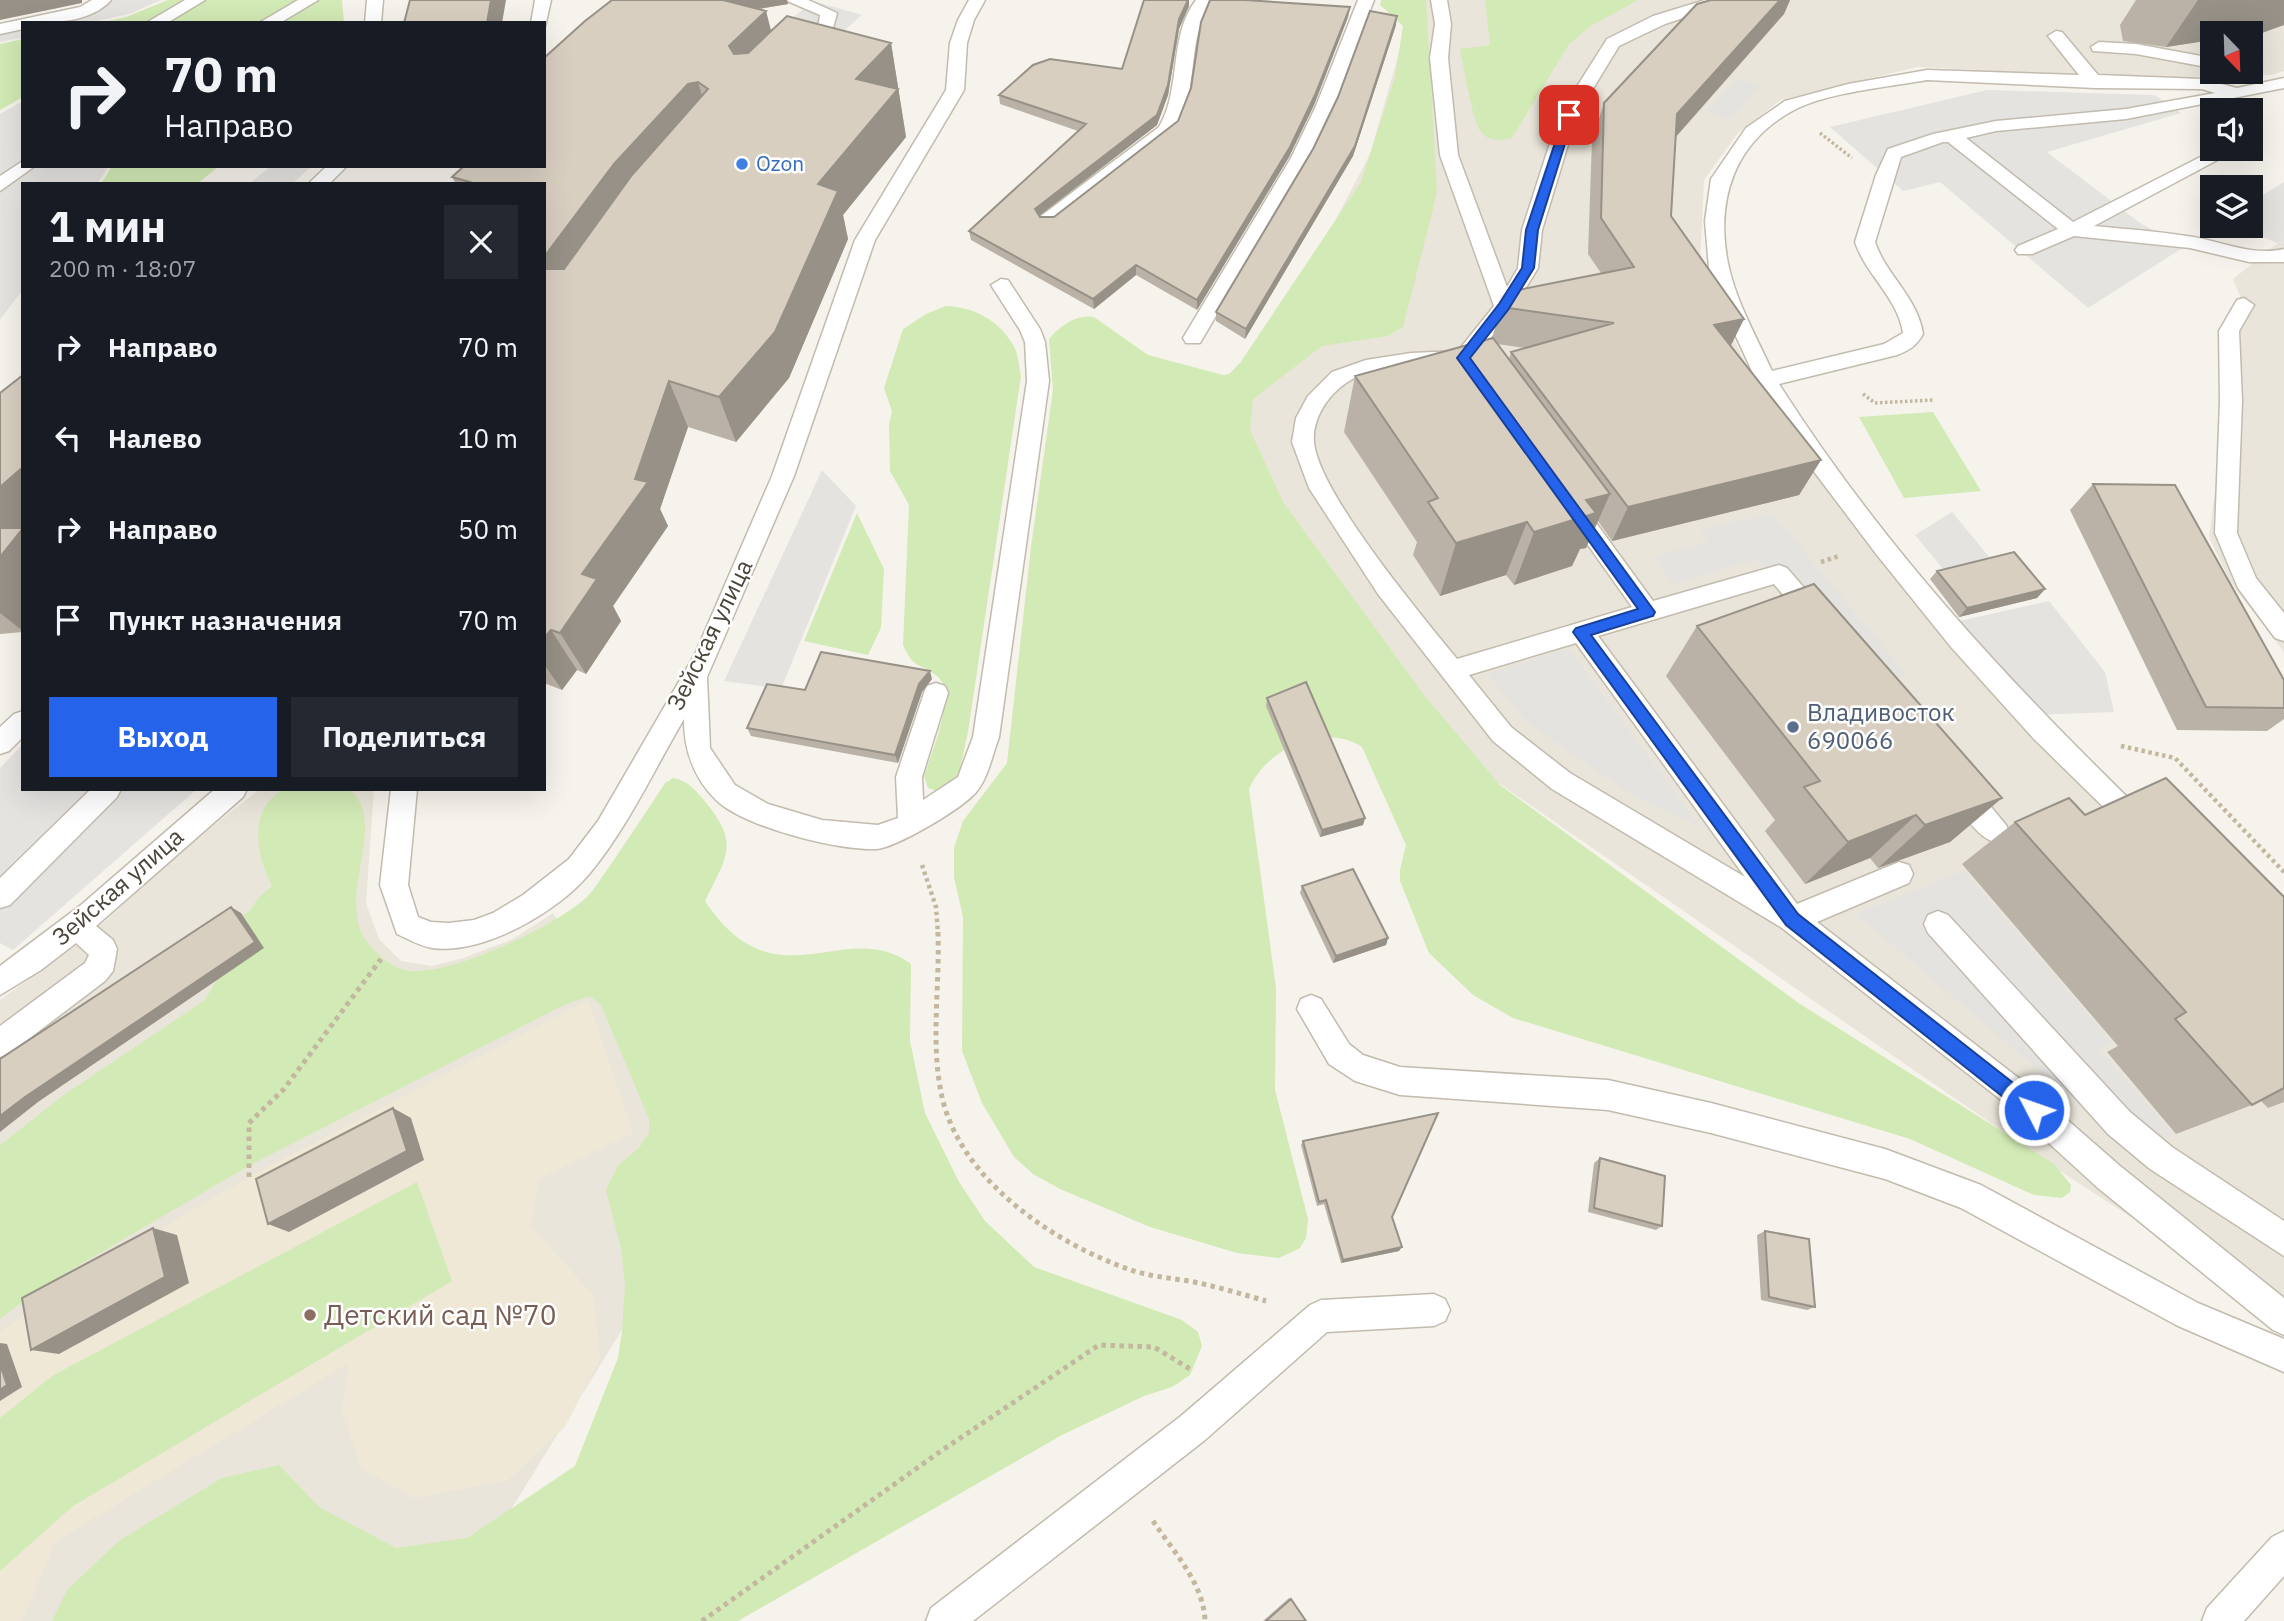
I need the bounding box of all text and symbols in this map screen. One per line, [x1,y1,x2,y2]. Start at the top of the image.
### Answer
north arrow [2200,21,2263,84]
map controls [2200,21,2263,238]
text: 70 m [164,42,278,105]
icon: right [49,49,140,140]
pin [1539,85,1599,145]
icon: arrive [1550,96,1588,134]
button: sound [2200,98,2263,161]
text: Направо [164,104,293,146]
place label: Ozon [756,149,804,177]
marker: Ozon [734,156,750,172]
button: layers [2200,175,2263,238]
text: 1 мин [49,199,166,254]
button: close [444,205,518,279]
text: 200 m · 18:07 [49,253,196,283]
icon: right [49,328,87,366]
text: Направо [108,330,217,364]
text: 70 m [458,330,518,364]
icon: left [49,419,87,457]
text: Налево [108,421,202,455]
text: 10 m [458,421,518,455]
icon: right [49,510,87,548]
text: Направо [108,512,217,546]
text: 50 m [458,512,518,546]
street label: Зейская улица [659,554,760,715]
icon: arrive [49,601,87,639]
text: Пункт назначения [108,603,342,637]
text: 70 m [458,603,518,637]
place label: Владивосток 690066 [1807,696,1955,756]
button: Выход [49,697,277,777]
button: Поделиться [291,697,518,777]
marker: Владивосток 690066 [1785,719,1801,735]
street label: Зейская улица [45,820,190,952]
position arrow [1997,1073,2071,1147]
place label: Детский сад №70 [324,1296,556,1333]
marker: Детский сад №70 [302,1307,318,1323]

